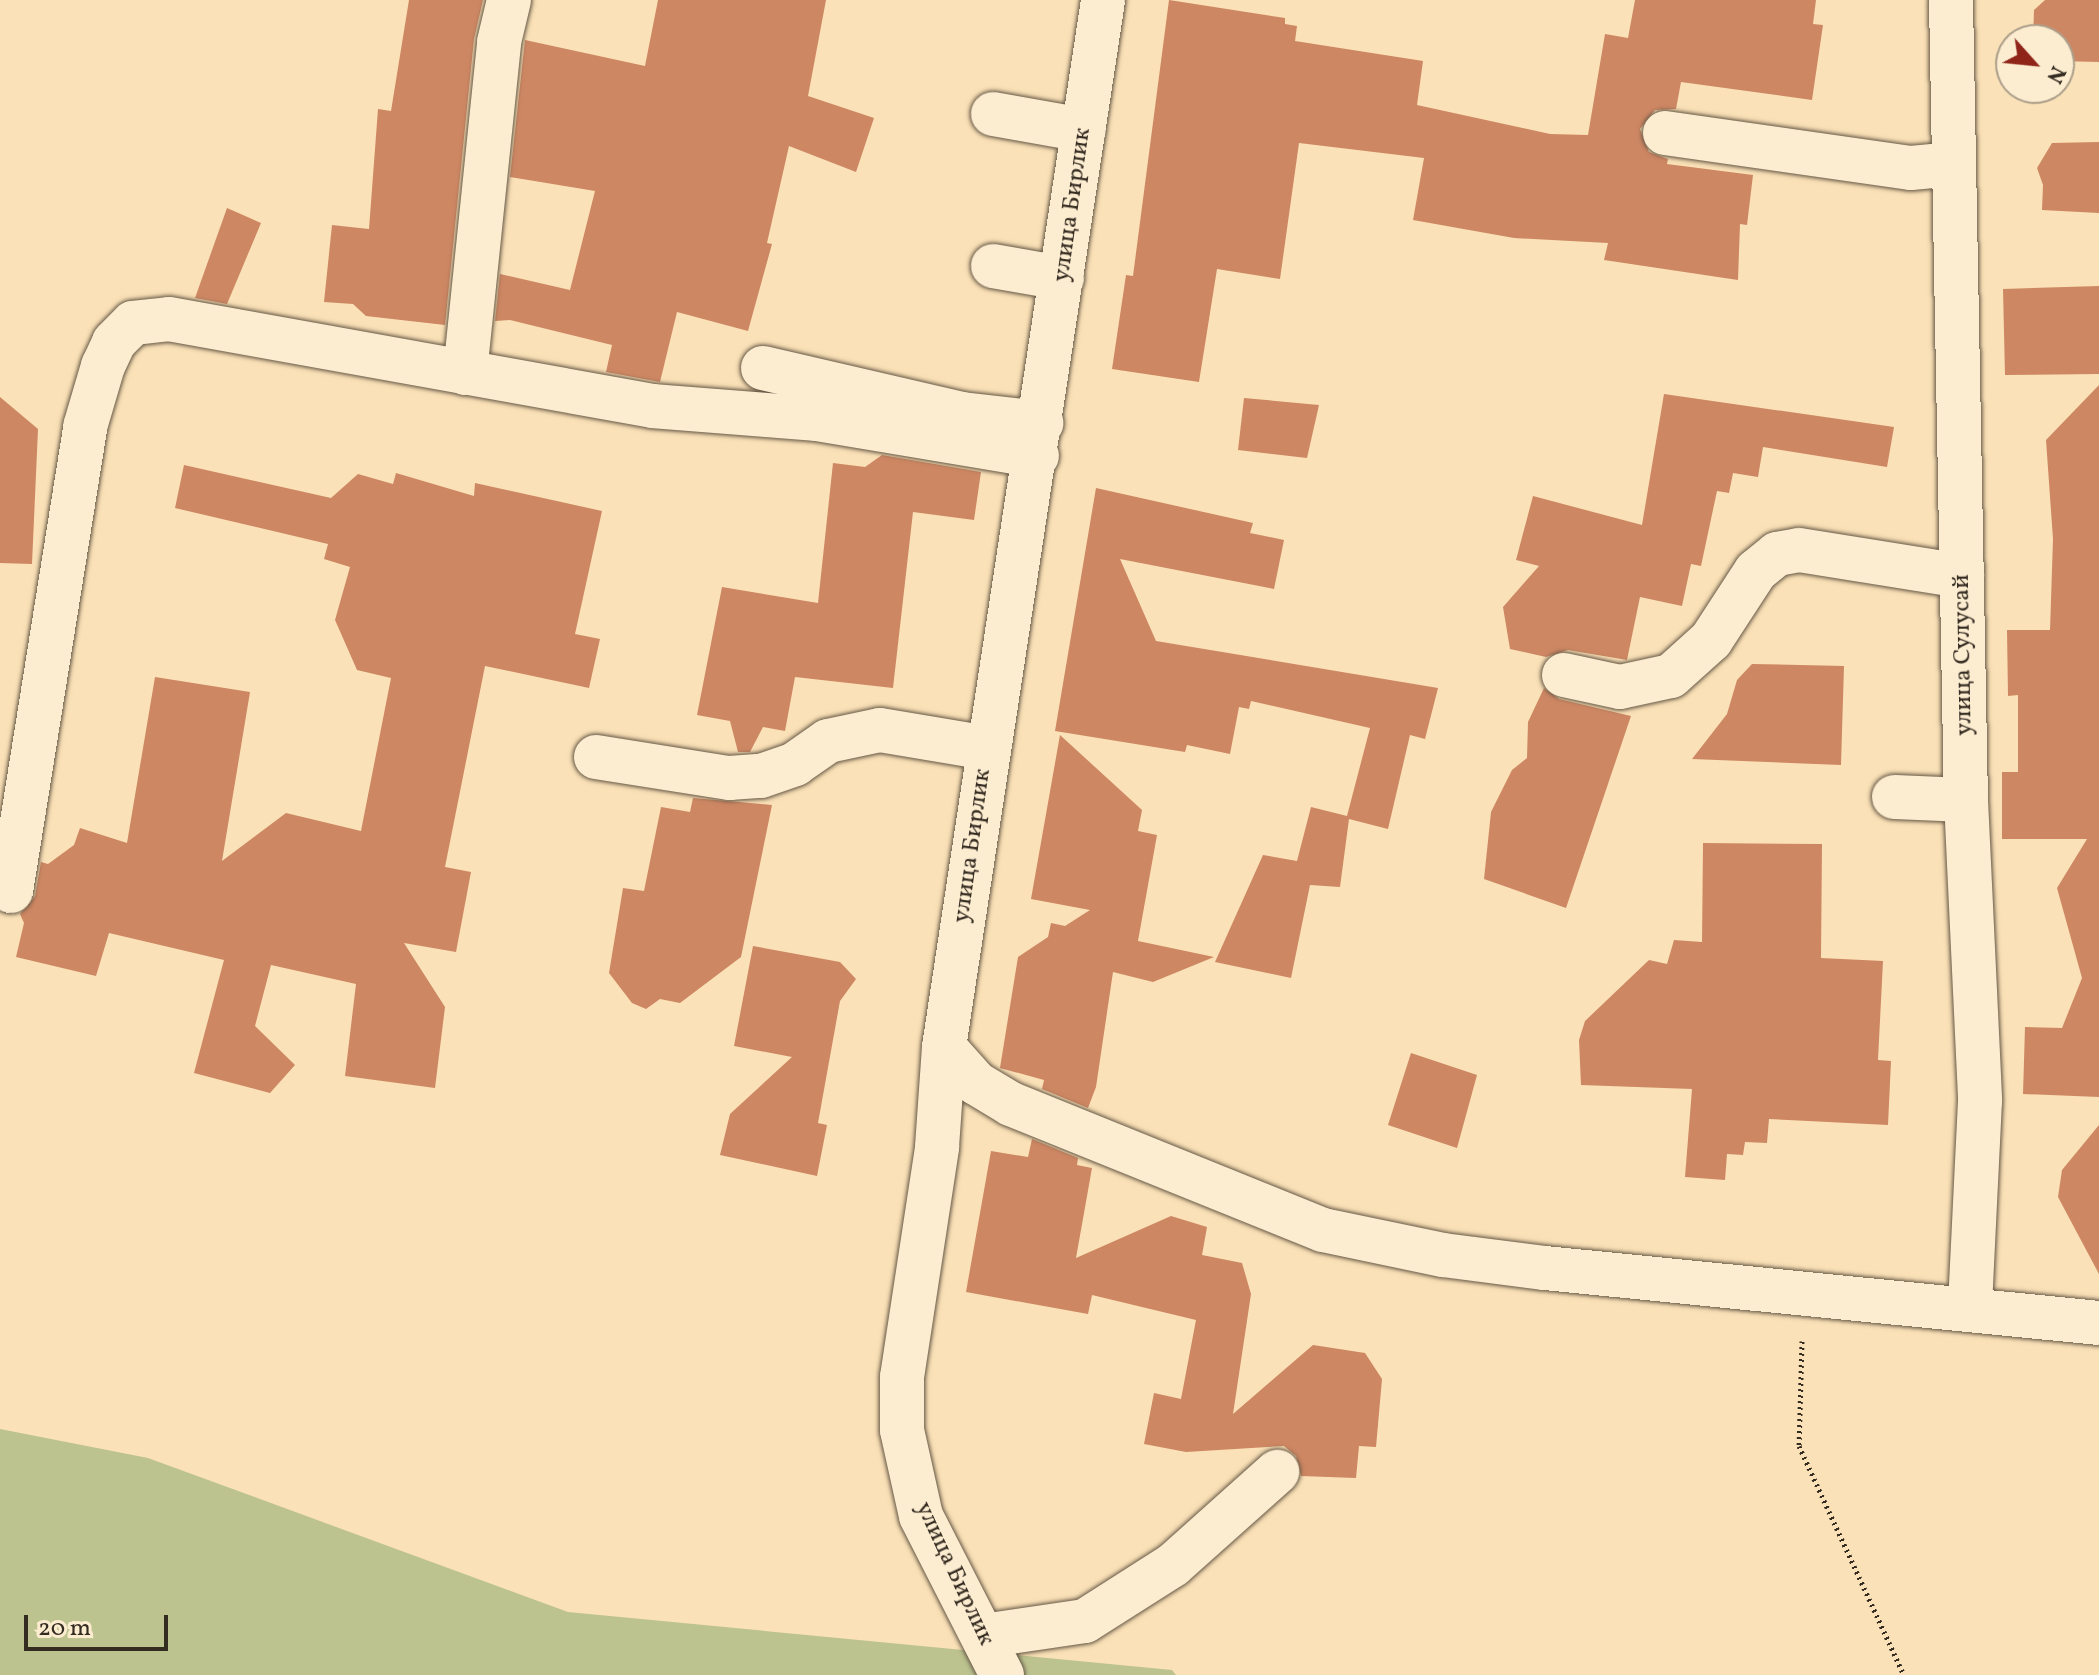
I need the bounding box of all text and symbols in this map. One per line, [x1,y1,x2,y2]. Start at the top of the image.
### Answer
north arrow [1995,24,2075,104]
text: N [2038,60,2072,88]
street label: улица Бирлик [1048,126,1098,284]
street label: улица Сулусай [1948,574,1980,736]
street label: улица Бирлик [948,767,998,925]
street label: улица Бирлик [908,1498,1000,1650]
scale bar [28,1599,172,1649]
text: 20 m [38,1612,91,1646]

